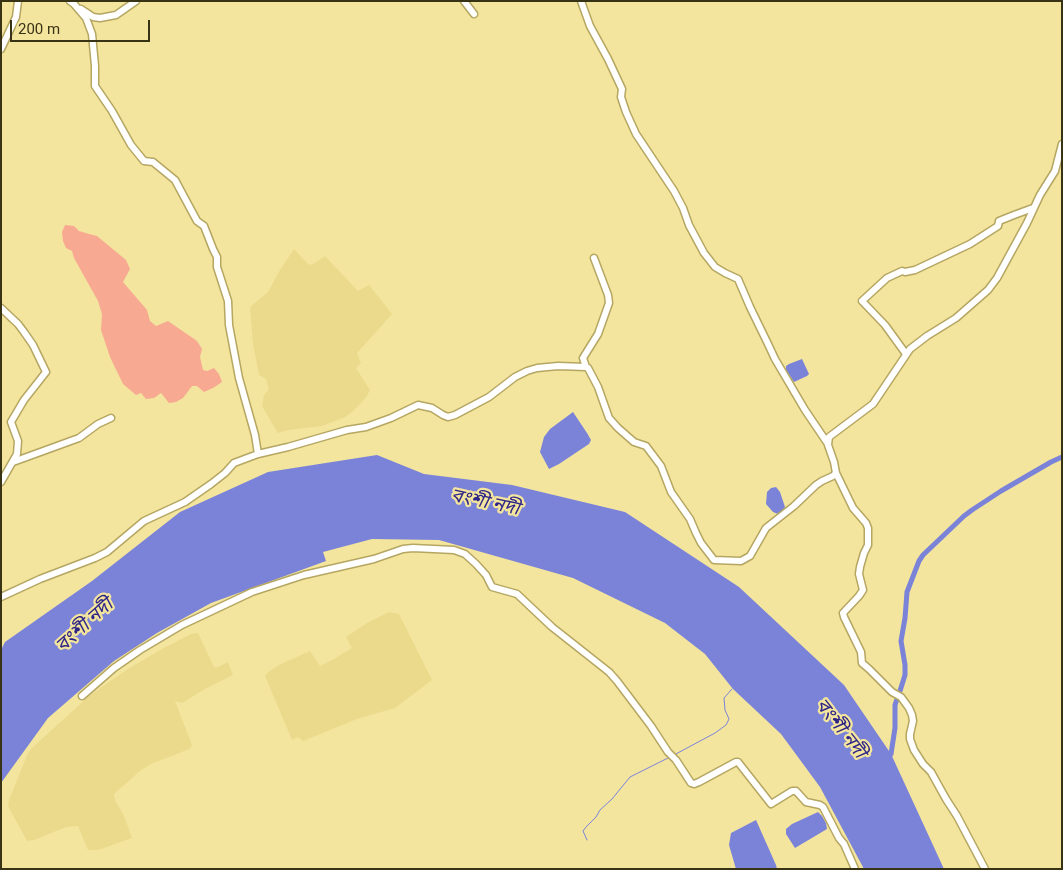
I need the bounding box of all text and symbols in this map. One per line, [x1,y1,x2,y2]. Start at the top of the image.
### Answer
scale bar [12,10,152,42]
text: 200 m [18,20,60,38]
water label: বংশী নদী [449,485,521,521]
water label: বংশী নদী [52,594,118,658]
water label: বংশী নদী [810,695,870,763]

